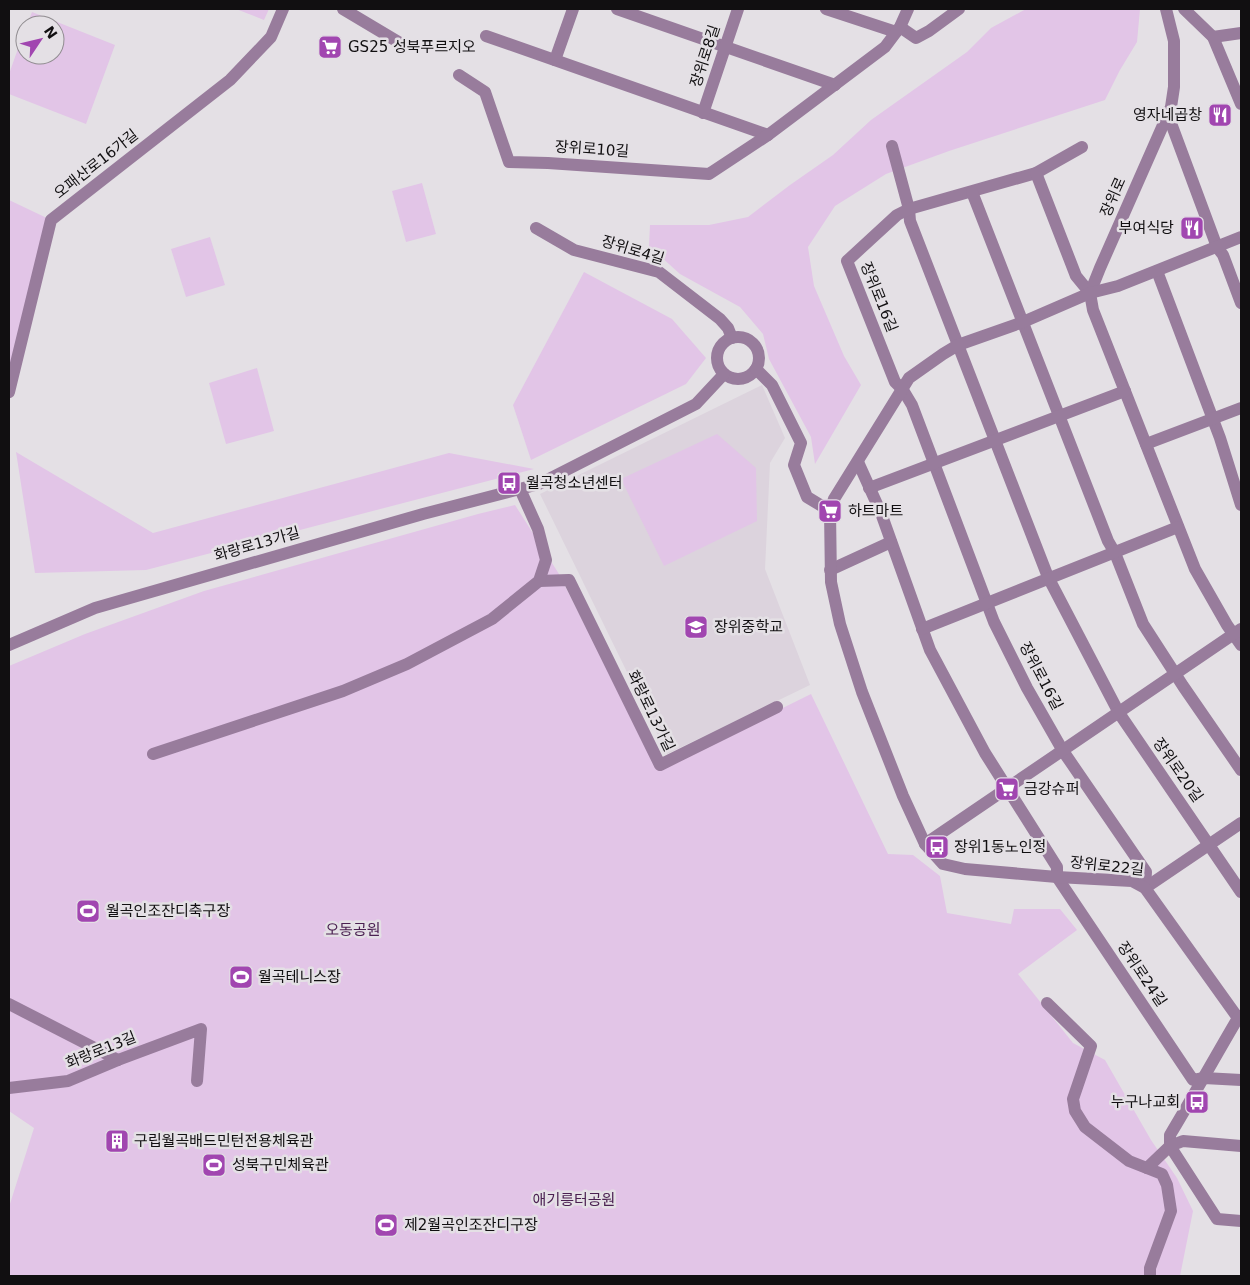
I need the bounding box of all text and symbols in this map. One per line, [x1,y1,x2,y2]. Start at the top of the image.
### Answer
north arrow [15,15,65,65]
street label: 장위로8길 [686,22,724,90]
text: N [41,23,61,42]
supermarket icon: GS25 성북푸르지오 [317,34,343,60]
place label: GS25 성북푸르지오 [348,38,476,56]
restaurant icon: 영자네곱창 [1207,102,1233,128]
place label: 영자네곱창 [1133,106,1202,124]
street label: 오패산로16가길 [50,126,142,202]
street label: 장위로10길 [554,137,630,161]
street label: 장위로 [1096,174,1130,220]
restaurant icon: 부여식당 [1179,215,1205,241]
place label: 부여식당 [1119,219,1174,237]
street label: 장위로4길 [599,232,667,268]
street label: 장위로16길 [857,259,901,335]
bus stop icon: 월곡청소년센터 [496,470,522,496]
place label: 월곡청소년센터 [526,474,623,492]
supermarket icon: 하트마트 [817,498,843,524]
place label: 하트마트 [848,502,903,520]
street label: 화랑로13가길 [212,523,302,565]
school or university icon: 장위중학교 [683,614,709,640]
place label: 장위중학교 [714,618,783,636]
street label: 장위로16길 [1016,639,1066,713]
street label: 화랑로13가길 [624,667,678,755]
street label: 장위로20길 [1149,734,1207,806]
supermarket icon: 금강슈퍼 [994,776,1020,802]
place label: 금강슈퍼 [1024,780,1079,798]
bus stop icon: 장위1동노인정 [924,834,950,860]
place label: 장위1동노인정 [954,838,1046,856]
street label: 장위로22길 [1069,853,1145,879]
sports icon: 월곡인조잔디축구장 [75,898,101,924]
place label: 월곡인조잔디축구장 [106,902,230,920]
park label: 오동공원 [325,921,381,939]
street label: 장위로24길 [1114,938,1170,1010]
sports icon: 월곡테니스장 [228,964,254,990]
place label: 월곡테니스장 [258,968,341,986]
street label: 화랑로13길 [63,1028,139,1072]
bus stop icon: 누구나교회 [1184,1089,1210,1115]
place label: 누구나교회 [1111,1093,1180,1111]
building icon: 구립월곡배드민턴전용체육관 [104,1128,130,1154]
place label: 구립월곡배드민턴전용체육관 [134,1132,314,1150]
sports icon: 성북구민체육관 [201,1152,227,1178]
place label: 성북구민체육관 [232,1156,329,1174]
park label: 애기릉터공원 [533,1191,615,1209]
sports icon: 제2월곡인조잔디구장 [373,1212,399,1238]
place label: 제2월곡인조잔디구장 [404,1216,538,1234]

